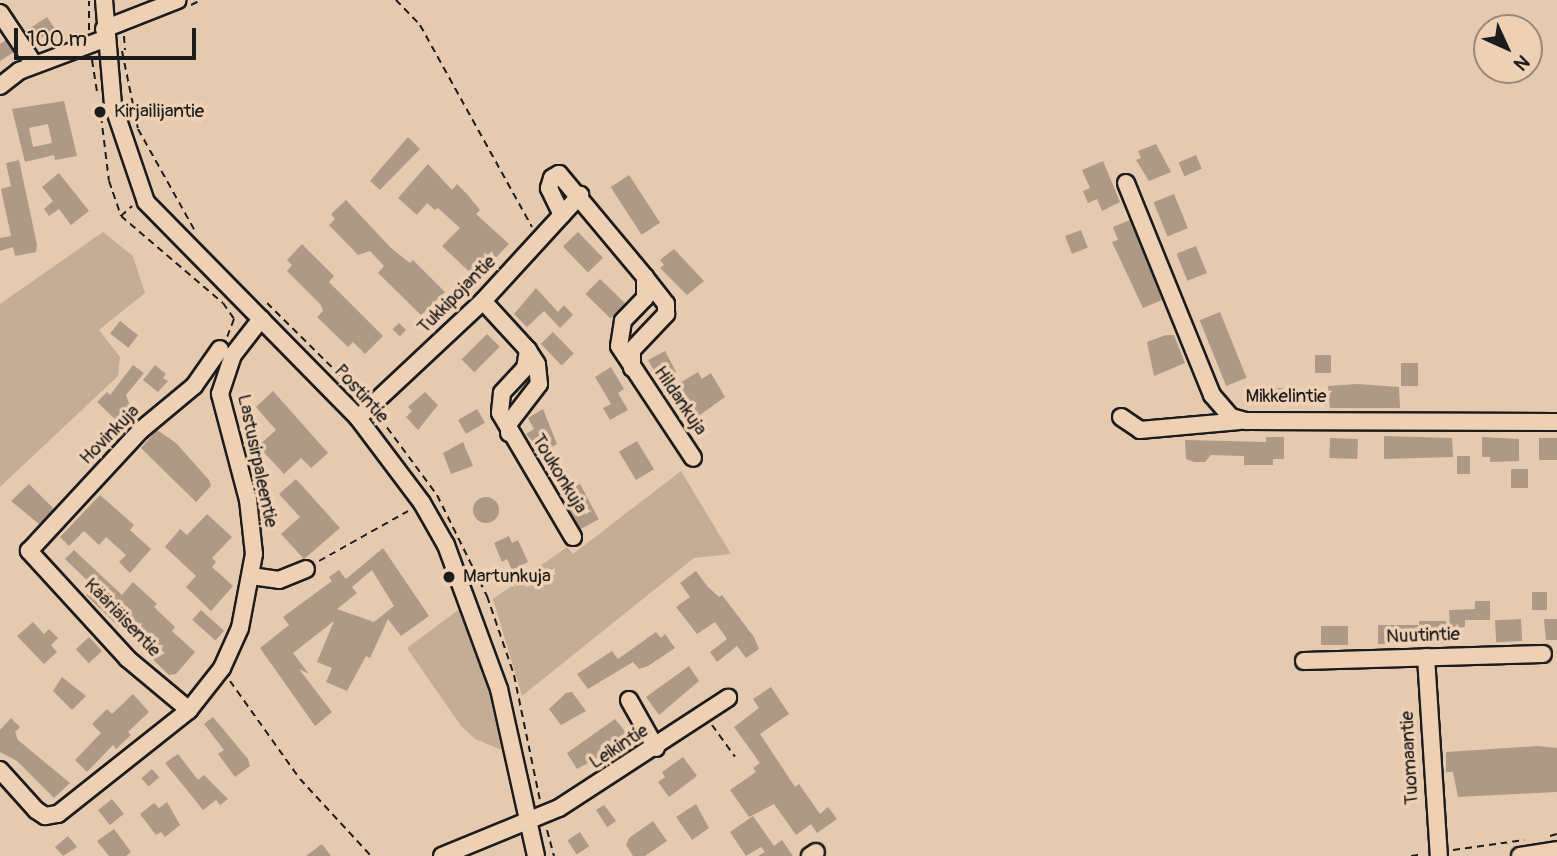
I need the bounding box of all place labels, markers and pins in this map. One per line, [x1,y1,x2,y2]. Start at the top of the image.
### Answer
place label: Kirjailijantie [114,101,204,123]
marker: Kirjailijantie [92,104,108,120]
place label: Martunkuja [463,566,551,588]
marker: Martunkuja [441,569,457,585]

